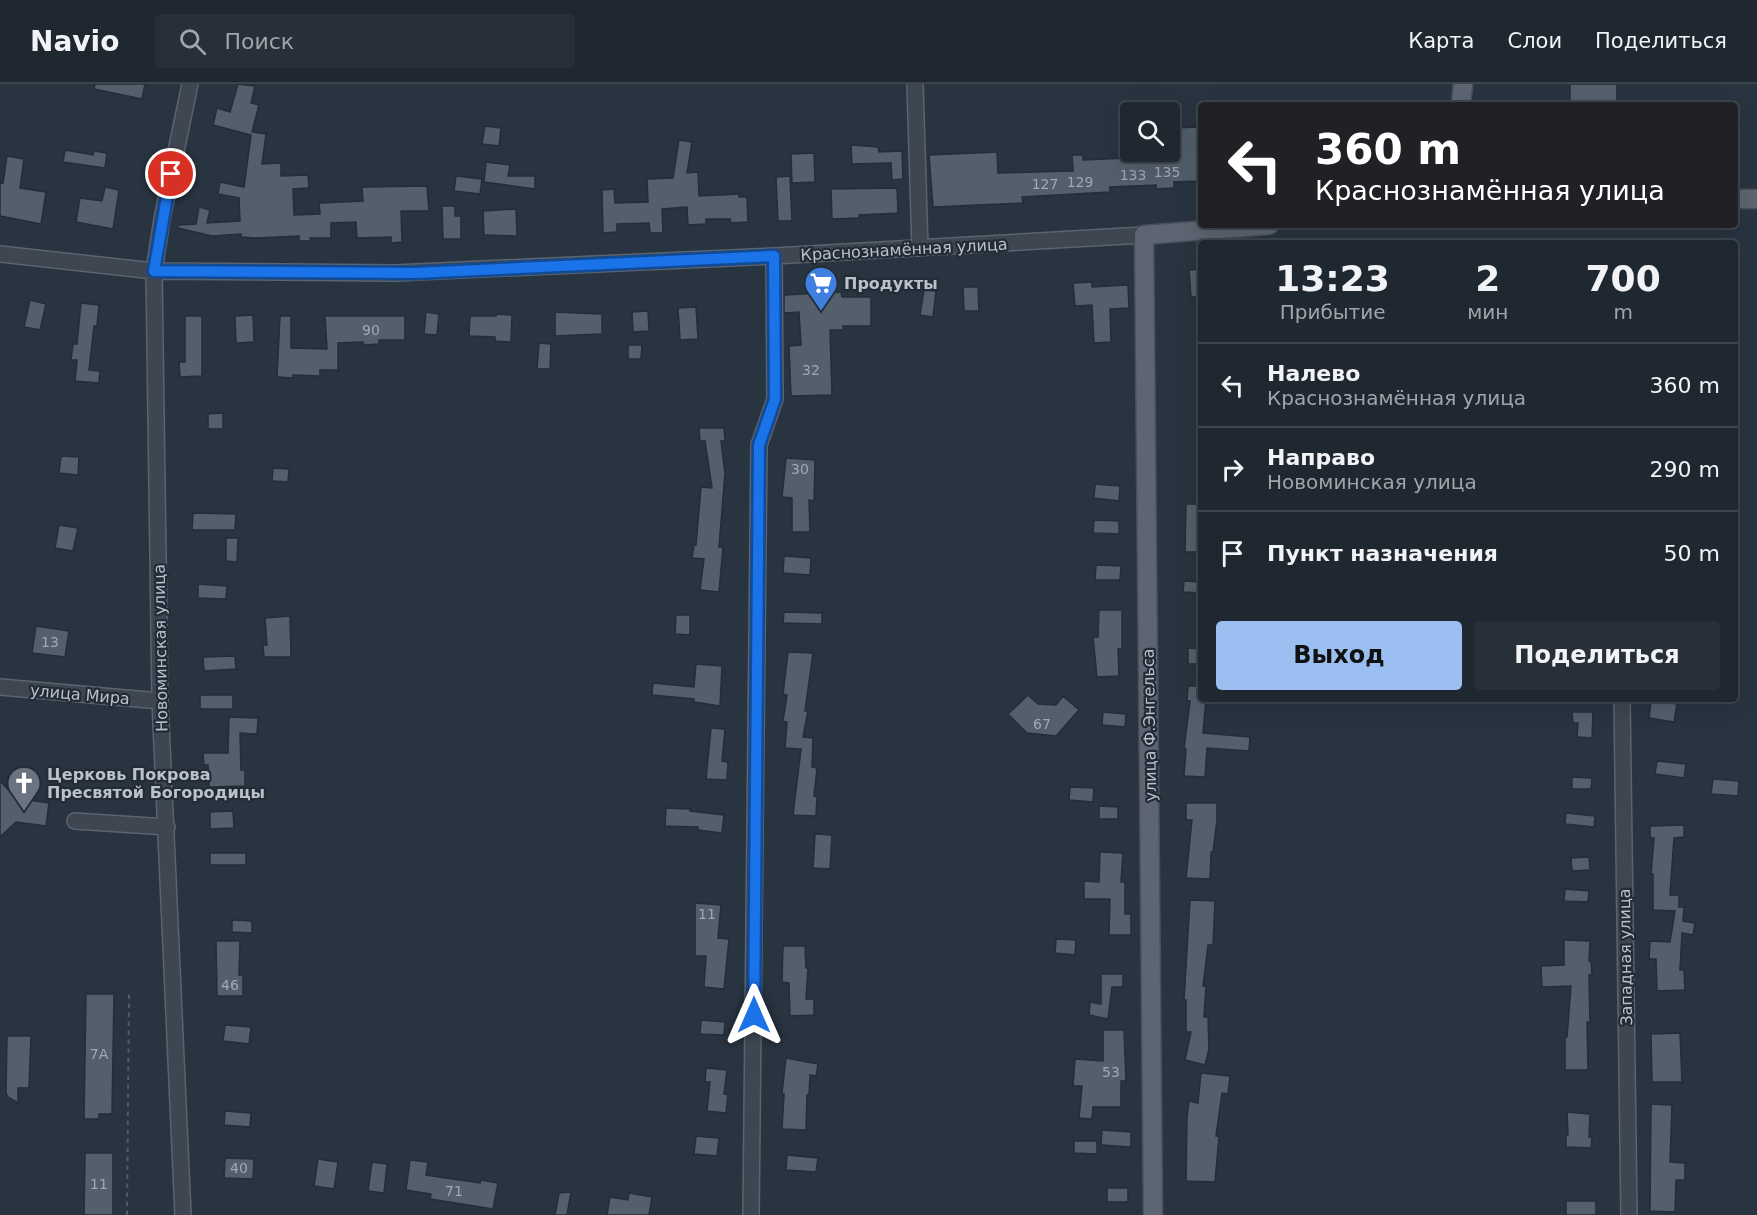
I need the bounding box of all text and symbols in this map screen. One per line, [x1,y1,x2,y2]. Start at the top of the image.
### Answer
search box [155,14,575,68]
text: Navio [30,25,119,58]
icon: search [176,25,209,58]
text: Поиск [224,29,294,54]
text: Карта [1408,29,1474,53]
text: Слои [1507,29,1562,53]
text: Поделиться [1595,29,1727,53]
map controls [1120,102,1180,162]
button: search [1120,102,1180,162]
text: 360 m [1315,125,1461,174]
icon: left [1216,126,1294,204]
pin [145,148,196,199]
icon: arrive [154,157,187,190]
house number: 135 [1154,164,1180,180]
house number: 133 [1120,167,1146,183]
house number: 129 [1067,174,1093,190]
text: Краснознамённая улица [1315,175,1665,206]
house number: 127 [1032,176,1058,192]
street label: Краснознамённая улица [800,235,1008,264]
text: 13:23 [1275,258,1390,299]
text: 2 [1475,258,1500,299]
text: 700 [1586,258,1661,299]
supermarket icon: Продукты [803,265,839,312]
place label: Продукты [844,274,938,293]
text: Прибытие [1280,300,1385,324]
text: мин [1467,300,1508,324]
text: m [1613,300,1633,324]
house number: 90 [362,322,380,338]
text: Налево [1267,361,1360,386]
house number: 32 [802,362,820,378]
icon: left [1216,369,1249,402]
text: 360 m [1650,373,1720,398]
text: Краснознамённая улица [1267,386,1526,410]
text: Направо [1267,445,1375,470]
icon: right [1216,453,1249,486]
text: 290 m [1650,457,1720,482]
house number: 30 [791,461,809,477]
text: Новоминская улица [1267,470,1477,494]
icon: arrive [1216,537,1249,570]
text: Пункт назначения [1267,541,1498,566]
text: 50 m [1664,541,1720,566]
street label: Новоминская улица [150,564,171,732]
button: Выход [1216,621,1462,690]
button: Поделиться [1474,621,1720,690]
house number: 13 [41,634,59,650]
street label: улица Ф.Энгельса [1139,648,1160,802]
street label: улица Мира [29,681,131,708]
house number: 67 [1033,716,1051,732]
church icon: Церковь Покрова Пресвятой Богородицы [6,765,42,812]
place label: Церковь Покрова Пресвятой Богородицы [47,765,265,802]
street label: Западная улица [1615,888,1636,1026]
house number: 11 [698,906,716,922]
house number: 46 [221,977,239,993]
position arrow [722,983,786,1047]
house number: 7А [90,1046,109,1062]
house number: 53 [1102,1064,1120,1080]
house number: 40 [230,1160,248,1176]
house number: 11 [90,1176,108,1192]
house number: 71 [445,1183,463,1199]

